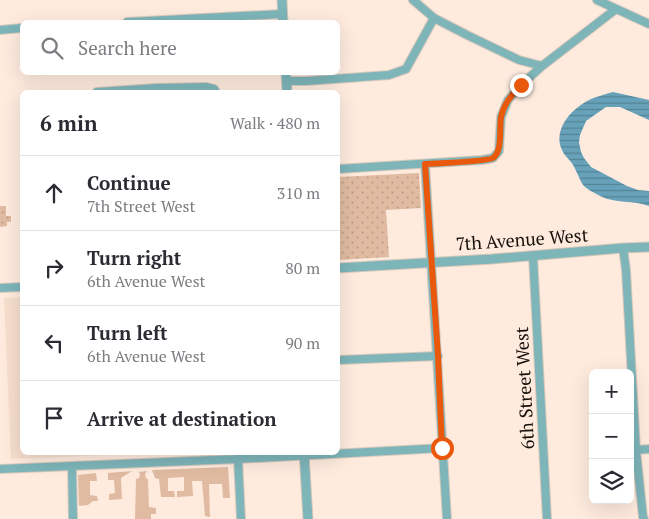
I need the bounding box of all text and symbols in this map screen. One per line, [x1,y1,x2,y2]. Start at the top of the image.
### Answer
search box [20,20,340,75]
icon: search [38,34,66,62]
text: Search here [78,35,177,60]
route end [510,74,533,97]
text: 6 min [40,109,97,137]
text: Walk · 480 m [230,112,320,134]
text: Continue [87,170,171,195]
icon: ahead [40,179,68,207]
text: 310 m [277,182,320,204]
text: 7th Street West [87,195,195,217]
street label: 7th Avenue West [455,222,589,256]
text: Turn right [87,245,181,270]
icon: right [40,254,68,282]
text: 80 m [285,257,320,279]
text: 6th Avenue West [87,270,206,292]
text: Turn left [87,320,168,345]
street label: 6th Street West [509,326,539,450]
icon: left [40,329,68,357]
text: 90 m [285,332,320,354]
text: 6th Avenue West [87,345,206,367]
map controls [589,369,634,504]
button: + [589,369,634,414]
icon: arrive [40,404,68,432]
text: Arrive at destination [87,406,276,431]
button: − [589,414,634,459]
route start [431,437,454,460]
button: layers [589,459,634,504]

